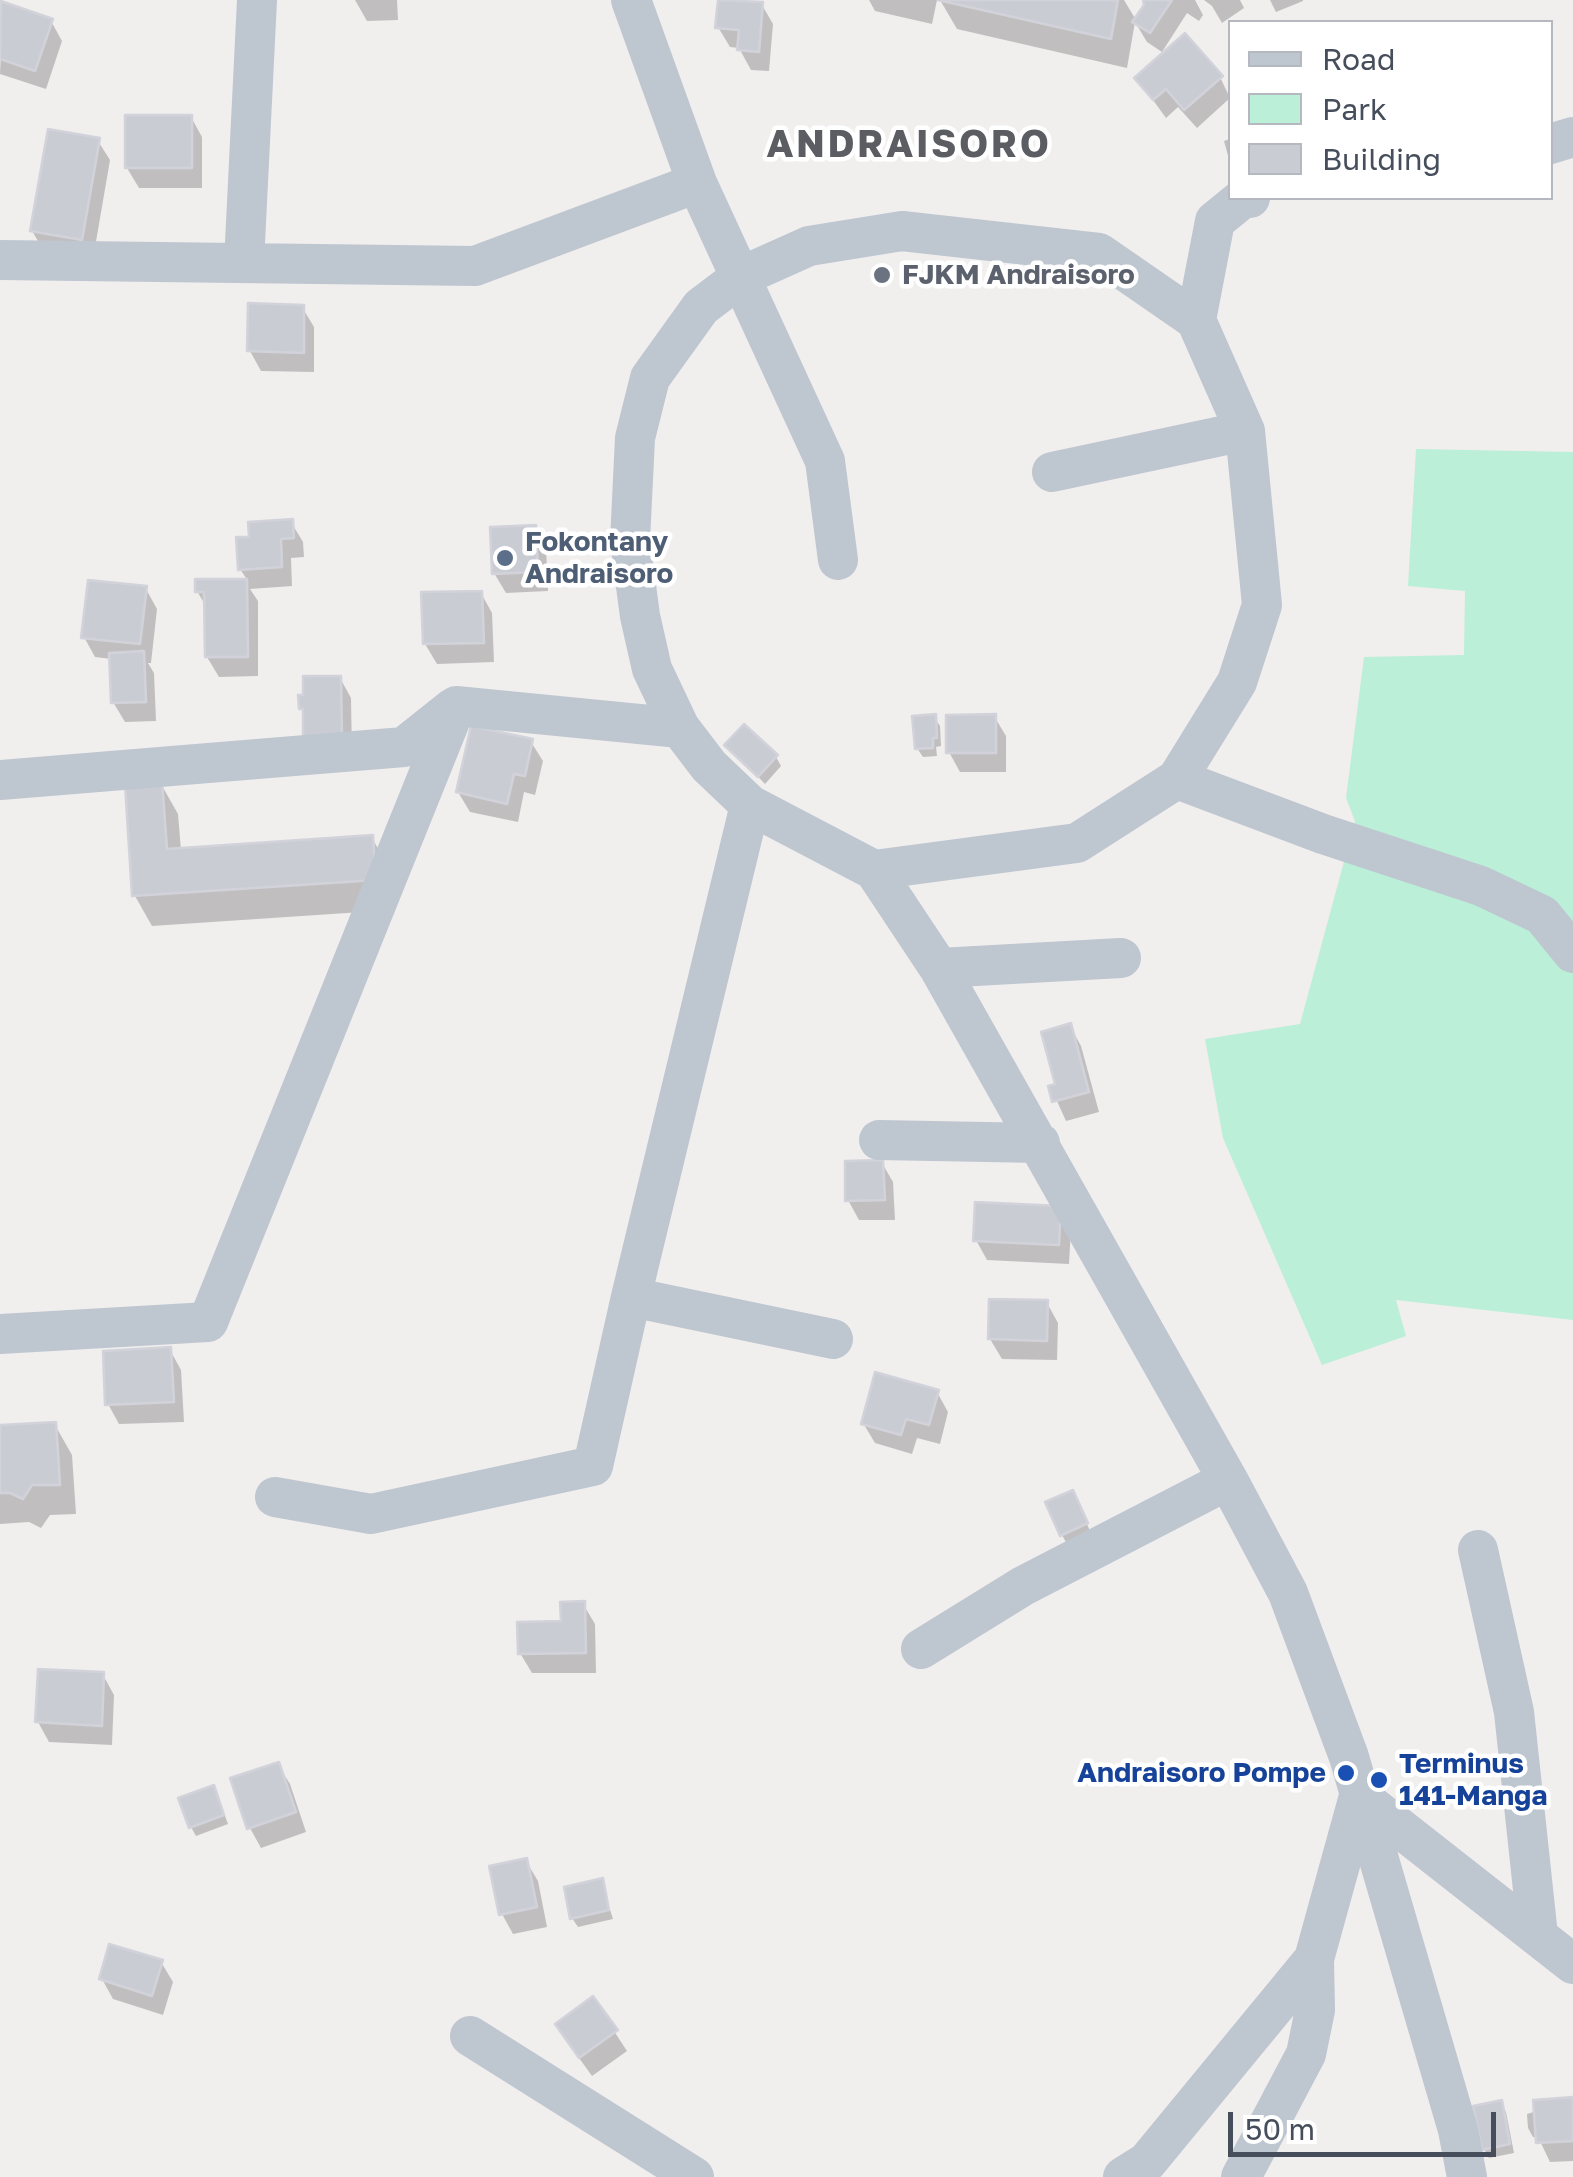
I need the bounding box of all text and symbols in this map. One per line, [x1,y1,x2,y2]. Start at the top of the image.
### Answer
legend [1228,20,1553,200]
text: Road [1322,41,1396,77]
text: Park [1322,91,1387,127]
district label: ANDRAISORO [767,122,1051,168]
text: Building [1322,141,1441,177]
place label: FJKM Andraisoro [902,258,1135,292]
marker: FJKM Andraisoro [871,264,893,286]
place label: Fokontany Andraisoro [525,525,673,591]
marker: Fokontany Andraisoro [494,547,516,569]
place label: Terminus 141-Manga [1399,1747,1548,1813]
place label: Andraisoro Pompe [1077,1756,1326,1790]
marker: Andraisoro Pompe [1335,1762,1357,1784]
marker: Terminus 141-Manga [1368,1769,1390,1791]
scale bar [1233,2092,1500,2154]
text: 50 m [1245,2111,1315,2147]

